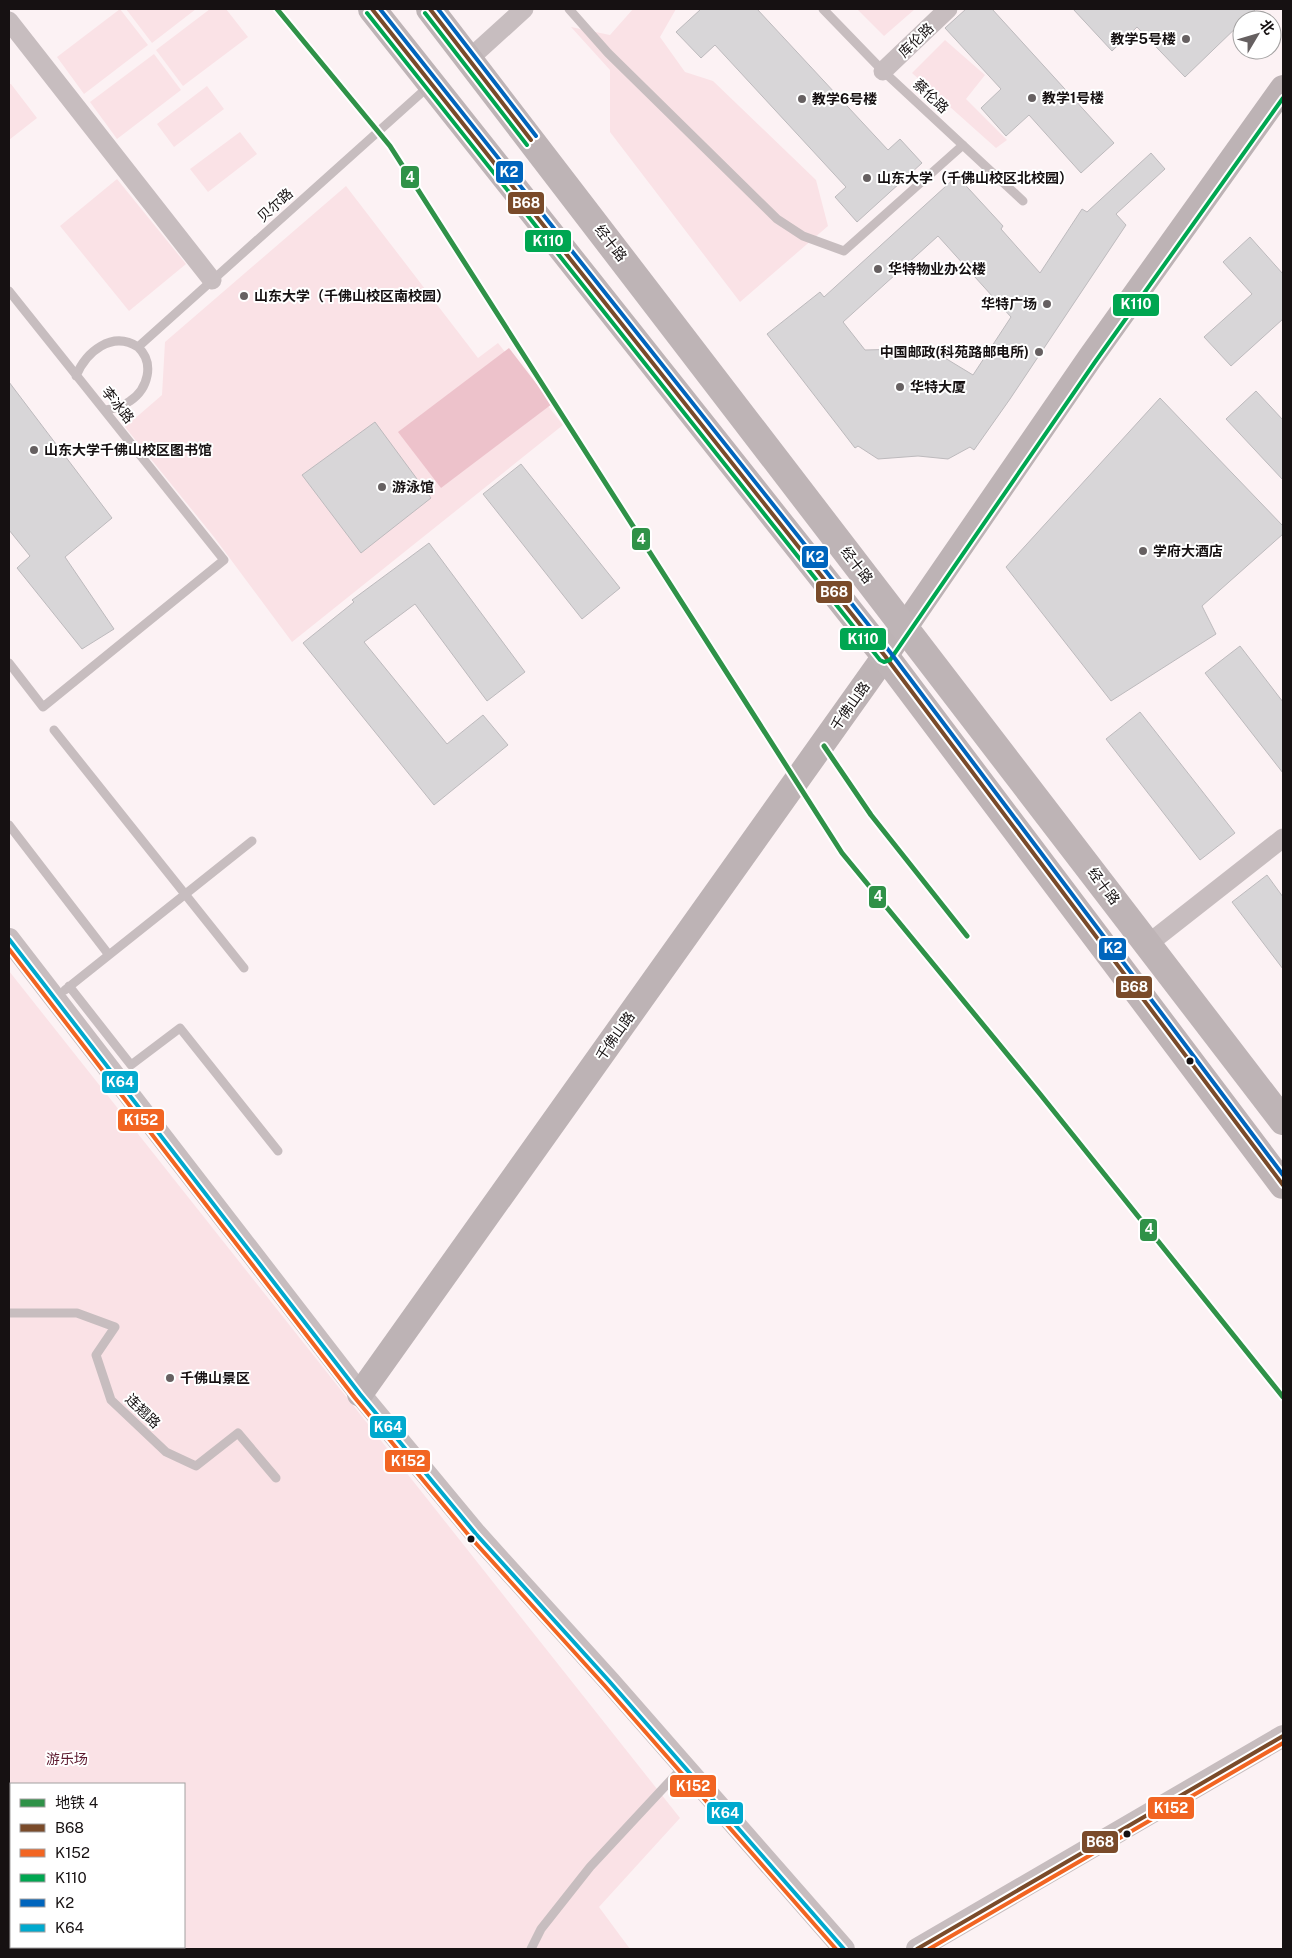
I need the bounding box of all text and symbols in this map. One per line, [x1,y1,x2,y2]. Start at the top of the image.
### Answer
north arrow [1232,10,1282,60]
text: 北 [1257,17,1278,37]
street label: 库伦路 [895,20,937,60]
place label: 教学5号楼 [1111,31,1176,47]
marker: 教学5号楼 [1180,33,1192,45]
street label: 蔡伦路 [910,76,952,116]
place label: 教学1号楼 [1042,90,1104,106]
place label: 教学6号楼 [812,91,877,107]
marker: 教学1号楼 [1026,92,1038,104]
marker: 教学6号楼 [796,93,808,105]
line badge: K2 [495,160,524,184]
text: K2 [500,164,519,180]
line badge: 4 [400,165,420,189]
text: 4 [405,169,415,185]
place label: 山东大学（千佛山校区北校园） [877,170,1073,186]
marker: 山东大学（千佛山校区北校园） [861,172,873,184]
street label: 贝尔路 [254,185,296,225]
line badge: B68 [507,191,545,215]
text: B68 [512,195,540,211]
street label: 经十路 [592,222,630,264]
line badge: K110 [524,229,572,253]
text: K110 [532,233,564,249]
place label: 华特物业办公楼 [888,261,986,277]
marker: 华特物业办公楼 [872,263,884,275]
place label: 山东大学（千佛山校区南校园） [254,288,450,304]
marker: 山东大学（千佛山校区南校园） [238,290,250,302]
line badge: K110 [1112,293,1160,317]
place label: 华特广场 [981,296,1037,312]
text: K110 [1120,296,1152,312]
marker: 华特广场 [1041,298,1053,310]
place label: 中国邮政(科苑路邮电所) [880,344,1029,360]
marker: 中国邮政(科苑路邮电所) [1033,346,1045,358]
place label: 华特大厦 [910,379,966,395]
marker: 华特大厦 [894,381,906,393]
street label: 李冰路 [99,384,137,426]
place label: 山东大学千佛山校区图书馆 [44,442,212,458]
marker: 山东大学千佛山校区图书馆 [28,444,40,456]
place label: 游泳馆 [392,479,434,495]
marker: 游泳馆 [376,481,388,493]
line badge: 4 [631,527,651,551]
text: 4 [636,531,646,547]
place label: 学府大酒店 [1153,543,1223,559]
street label: 经十路 [838,544,876,586]
line badge: K2 [801,545,829,569]
marker: 学府大酒店 [1137,545,1149,557]
text: K2 [806,549,825,565]
line badge: B68 [815,580,853,604]
text: B68 [820,584,848,600]
line badge: K110 [839,627,887,651]
text: K110 [847,631,879,647]
street label: 千佛山路 [827,678,873,734]
street label: 经十路 [1085,864,1123,908]
line badge: 4 [868,885,887,909]
text: 4 [873,888,883,904]
line badge: K2 [1098,937,1127,961]
text: K2 [1104,940,1123,956]
line badge: B68 [1115,975,1153,999]
text: B68 [1120,979,1148,995]
street label: 千佛山路 [592,1008,638,1064]
unlabelled marker [1185,1056,1195,1066]
line badge: K64 [101,1070,139,1094]
text: K64 [106,1074,134,1090]
line badge: K152 [117,1108,165,1132]
text: K152 [124,1112,158,1128]
line badge: 4 [1139,1218,1158,1242]
text: 4 [1144,1221,1154,1237]
place label: 千佛山景区 [180,1370,250,1386]
marker: 千佛山景区 [164,1372,176,1384]
street label: 连翘路 [122,1391,164,1431]
line badge: K64 [369,1415,407,1439]
text: K64 [374,1419,402,1435]
line badge: K152 [384,1449,431,1473]
text: K152 [391,1453,425,1469]
unlabelled marker [466,1534,476,1544]
park label: 游乐场 [46,1751,88,1767]
line badge: K152 [669,1774,717,1798]
text: K152 [676,1778,710,1794]
legend [10,1783,185,1948]
text: 地铁 4 [55,1794,98,1811]
line badge: K152 [1147,1796,1195,1820]
text: K152 [1154,1800,1188,1816]
line badge: K64 [706,1801,744,1825]
text: K64 [711,1805,739,1821]
text: B68 [55,1819,84,1836]
unlabelled marker [1122,1829,1132,1839]
line badge: B68 [1081,1830,1119,1854]
text: B68 [1086,1834,1114,1850]
text: K152 [55,1844,90,1861]
text: K110 [55,1869,87,1886]
text: K2 [55,1894,74,1911]
text: K64 [55,1919,84,1936]

